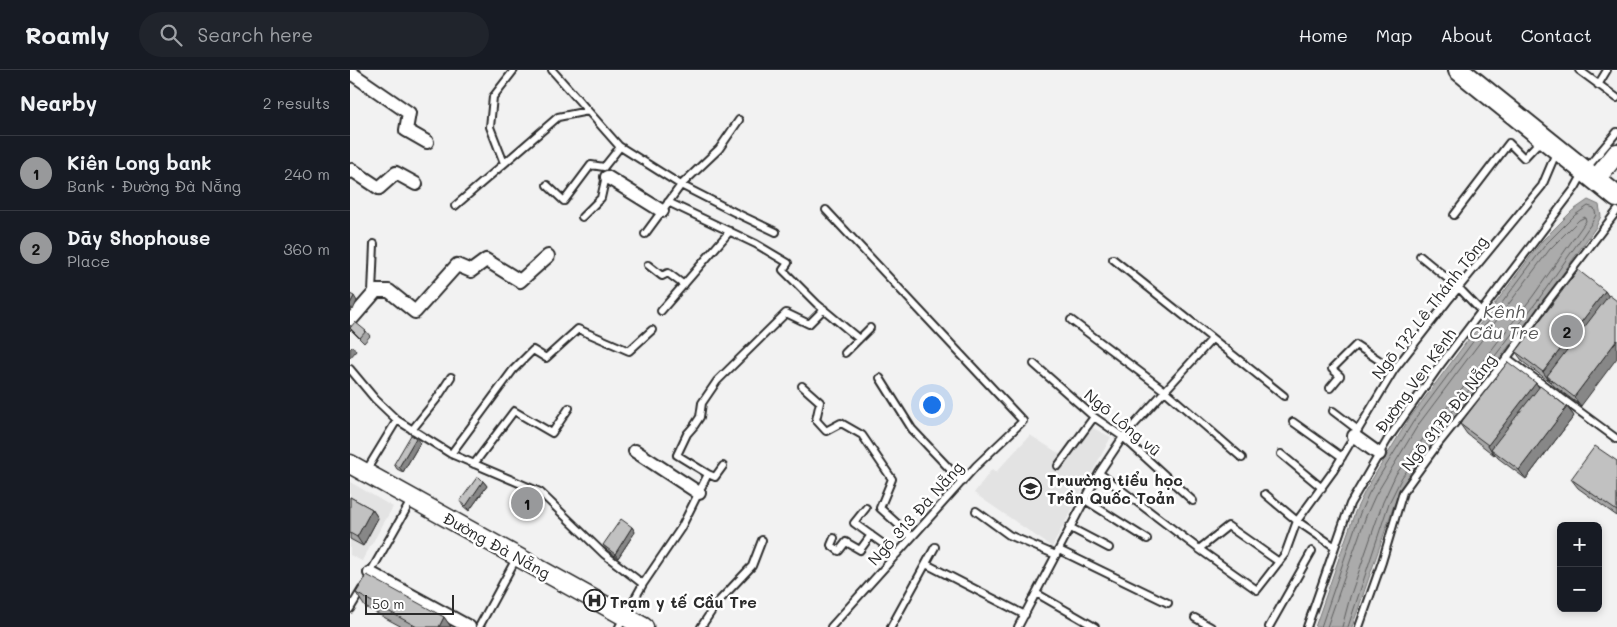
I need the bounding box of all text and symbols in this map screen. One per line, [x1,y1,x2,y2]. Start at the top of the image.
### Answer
search box [139,12,489,57]
text: Roamly [25,19,109,50]
icon: search [157,21,185,49]
text: Search here [197,22,313,47]
text: Home [1299,23,1348,47]
text: Map [1376,23,1412,47]
text: About [1440,23,1493,47]
text: Contact [1521,23,1592,47]
text: Nearby [20,89,97,116]
text: 2 results [263,92,330,113]
text: Kiên Long bank [67,150,212,175]
text: 1 [32,163,40,184]
text: 240 m [284,163,330,184]
text: Bank · Đường Đà Nẵng [67,175,241,196]
text: Dãy Shophouse [67,225,210,250]
street label: Ngõ 172 Lê Thánh Tông [1366,231,1492,383]
text: 2 [32,238,40,259]
text: 360 m [283,238,330,259]
text: Place [67,250,110,271]
water label: Kênh Cầu Tre [1469,299,1539,344]
pin: 2 [1551,312,1583,350]
street label: Đường Ven Kênh [1370,323,1460,437]
street label: Ngõ 317B Đà Nẵng [1396,349,1500,475]
street label: Ngõ Lông vũ [1080,384,1166,460]
your location [919,392,945,418]
street label: Ngõ 313 Đà Nẵng [863,456,967,570]
place label: Truường tiểu học Trần Quốc Toản [1047,469,1183,508]
school or university icon: Truường tiểu học Trần Quốc Toản [1019,476,1043,500]
pin: 1 [511,484,543,522]
street label: Đường Đà Nẵng [440,507,554,583]
map controls [1557,522,1602,612]
button: + [1557,522,1602,567]
button: − [1557,567,1602,612]
hospital icon: Trạm y tế Cầu Tre [582,589,606,613]
place label: Trạm y tế Cầu Tre [610,591,757,612]
scale bar [365,592,454,615]
text: 50 m [372,594,404,613]

